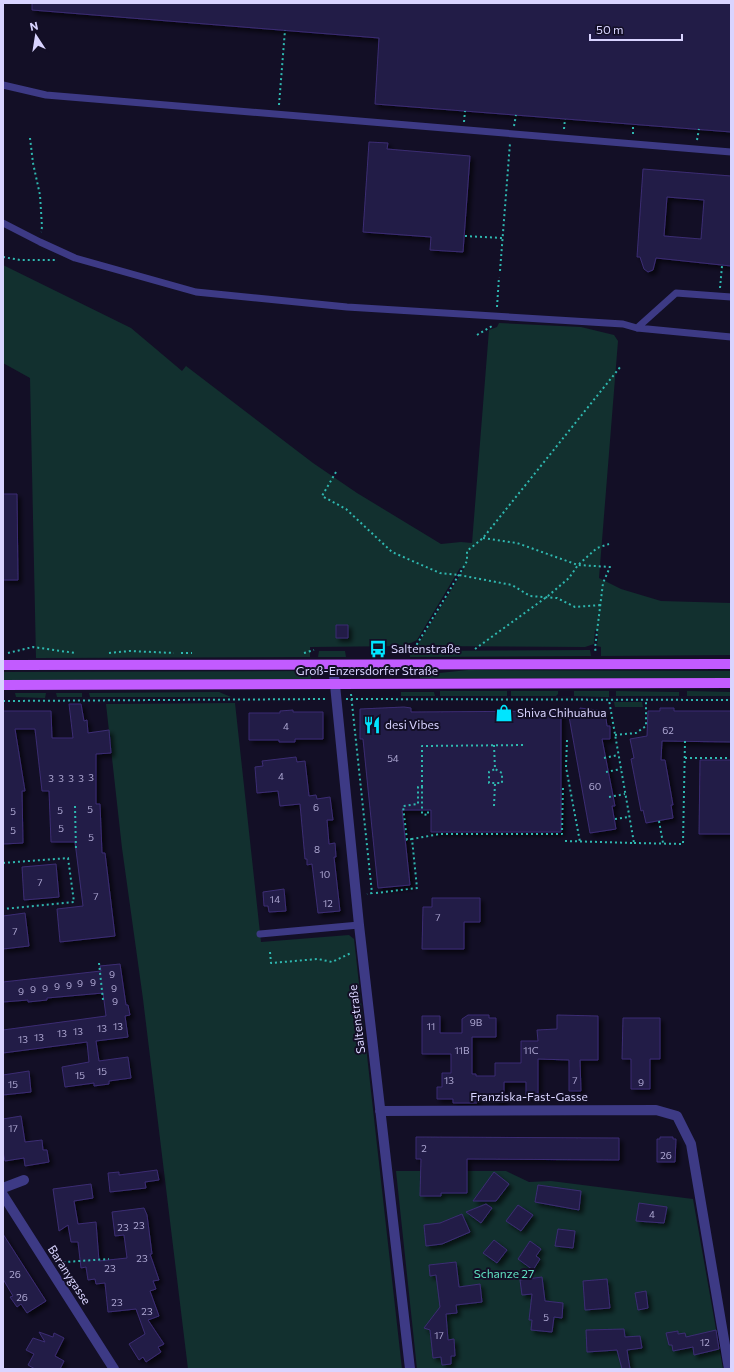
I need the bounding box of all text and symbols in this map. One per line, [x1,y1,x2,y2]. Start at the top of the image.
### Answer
north arrow [16,16,56,56]
scale bar [590,16,682,42]
text: N [28,19,39,33]
text: 50 m [596,22,624,36]
bus stop icon: Saltenstraße [368,639,388,659]
place label: Saltenstraße [391,641,460,655]
street label: Groß-Enzersdorfer Straße [296,663,438,677]
shop icon: Shiva Chihuahua [494,703,514,723]
place label: Shiva Chihuahua [517,705,607,719]
restaurant icon: desi Vibes [362,715,382,735]
place label: desi Vibes [385,717,439,731]
house number: 4 [283,720,289,732]
house number: 62 [662,724,674,736]
house number: 54 [387,752,399,764]
house number: 4 [278,770,284,782]
house number: 3 [88,771,94,783]
house number: 3 [48,772,54,784]
house number: 3 [58,772,64,784]
house number: 3 [68,772,74,784]
house number: 3 [78,772,84,784]
house number: 60 [589,780,601,792]
house number: 6 [313,801,319,813]
house number: 5 [87,803,93,815]
house number: 5 [57,804,63,816]
house number: 5 [10,805,16,817]
house number: 5 [58,822,64,834]
house number: 5 [10,824,16,836]
house number: 5 [88,831,94,843]
house number: 8 [314,843,320,855]
house number: 10 [320,868,330,880]
house number: 7 [37,876,43,888]
house number: 7 [93,890,99,902]
house number: 14 [270,893,280,905]
house number: 12 [323,897,333,909]
house number: 7 [435,911,441,923]
house number: 7 [12,925,18,937]
house number: 9 [109,968,115,980]
house number: 9 [90,976,96,988]
house number: 9 [77,977,83,989]
house number: 9 [66,979,72,991]
house number: 9 [54,980,60,992]
house number: 9 [42,982,48,994]
house number: 9 [111,982,117,994]
house number: 9 [30,983,36,995]
street label: Saltenstraße [345,984,367,1054]
house number: 9 [18,985,24,997]
house number: 9 [112,995,118,1007]
house number: 9B [470,1016,483,1028]
house number: 13 [113,1020,123,1032]
house number: 11 [427,1020,435,1032]
house number: 13 [97,1022,107,1034]
house number: 13 [73,1025,83,1037]
house number: 13 [57,1027,67,1039]
house number: 13 [34,1031,44,1043]
house number: 13 [18,1033,28,1045]
house number: 11B [454,1044,470,1056]
house number: 11C [523,1044,539,1056]
house number: 15 [97,1065,107,1077]
house number: 15 [75,1069,85,1081]
house number: 13 [444,1074,454,1086]
house number: 7 [572,1074,578,1086]
house number: 9 [638,1076,644,1088]
house number: 15 [8,1078,18,1090]
street label: Franziska-Fast-Gasse [470,1089,588,1103]
house number: 17 [8,1122,18,1134]
house number: 2 [421,1142,427,1154]
house number: 26 [660,1149,672,1161]
house number: 4 [649,1208,655,1220]
house number: 23 [133,1219,145,1231]
house number: 23 [117,1221,129,1233]
street label: Baranygasse [46,1242,94,1307]
house number: 23 [136,1252,148,1264]
house number: 23 [104,1262,116,1274]
park label: Schanze 27 [474,1266,534,1280]
house number: 26 [9,1268,21,1280]
house number: 26 [16,1291,28,1303]
house number: 23 [111,1296,123,1308]
house number: 23 [141,1305,153,1317]
house number: 5 [543,1311,549,1323]
house number: 17 [434,1329,444,1341]
house number: 12 [700,1336,710,1348]

